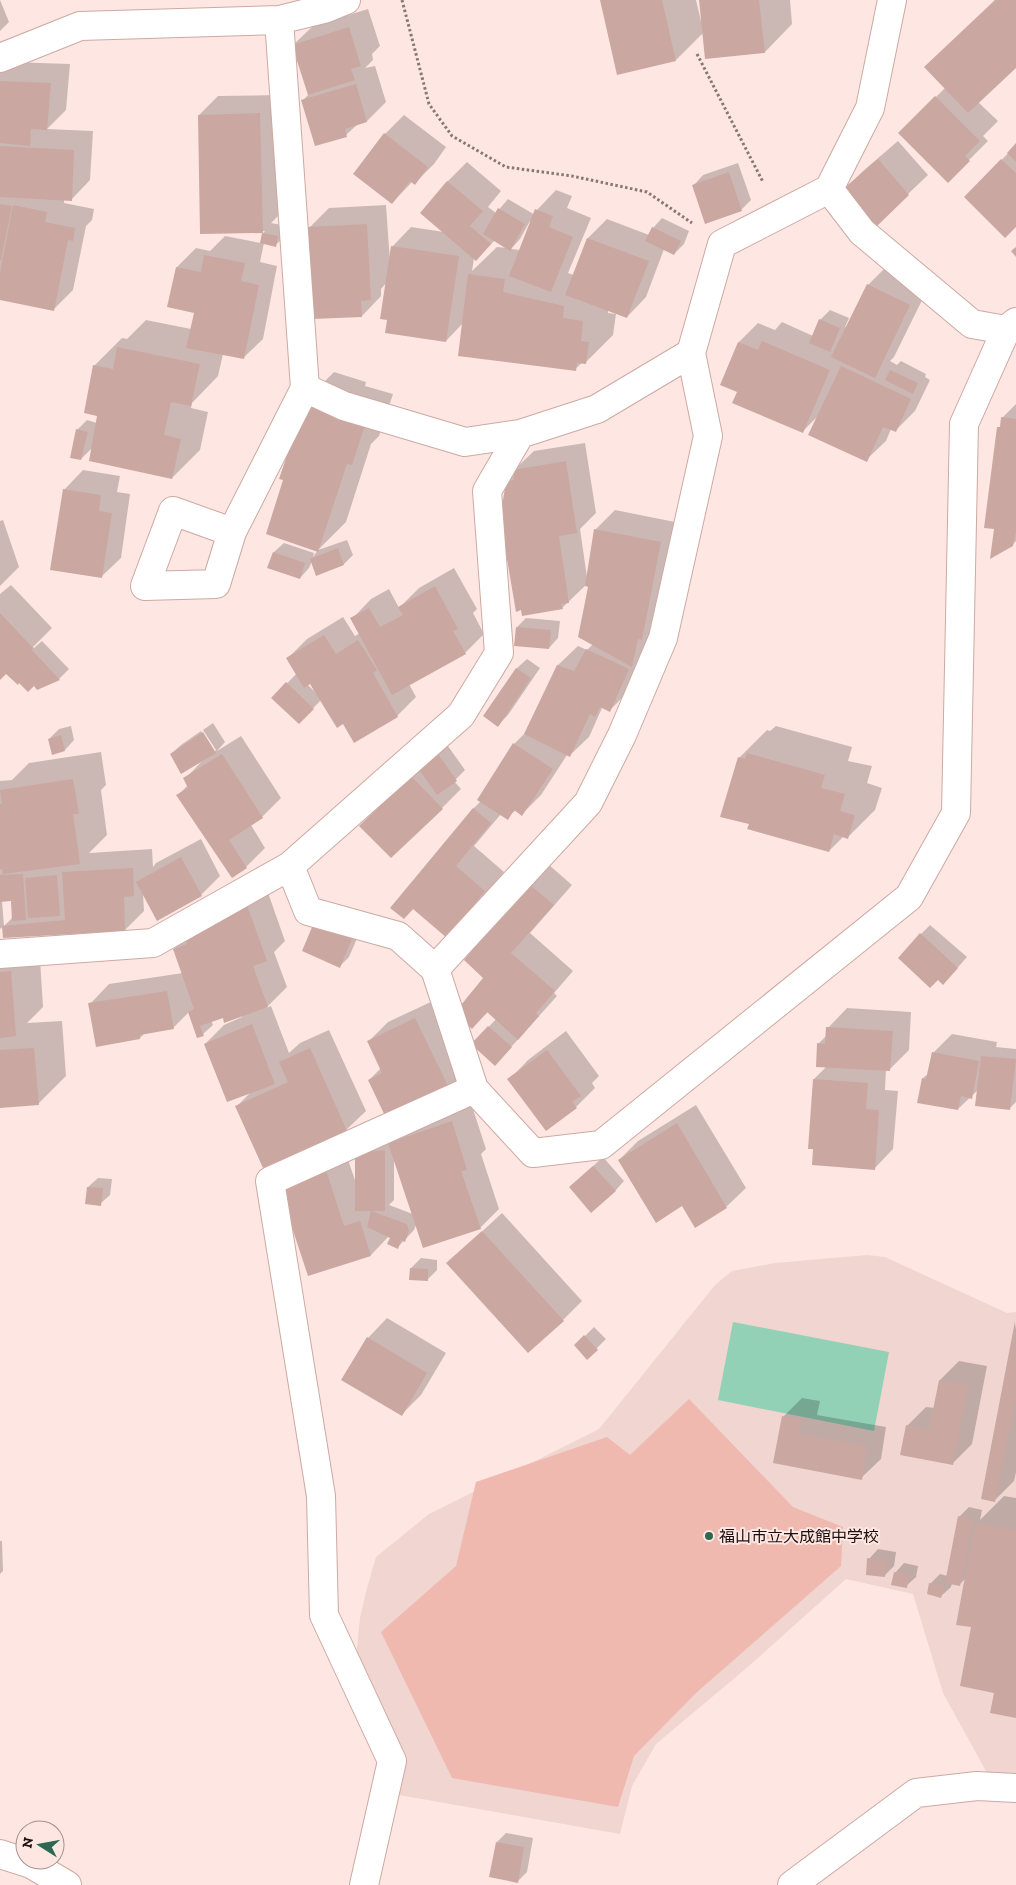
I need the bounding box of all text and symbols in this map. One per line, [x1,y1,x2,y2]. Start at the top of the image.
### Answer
place label: 福山市立大成館中学校 [719,1527,879,1546]
marker: 福山市立大成館中学校 [703,1530,715,1542]
north arrow [15,1820,65,1870]
text: N [18,1835,37,1849]

